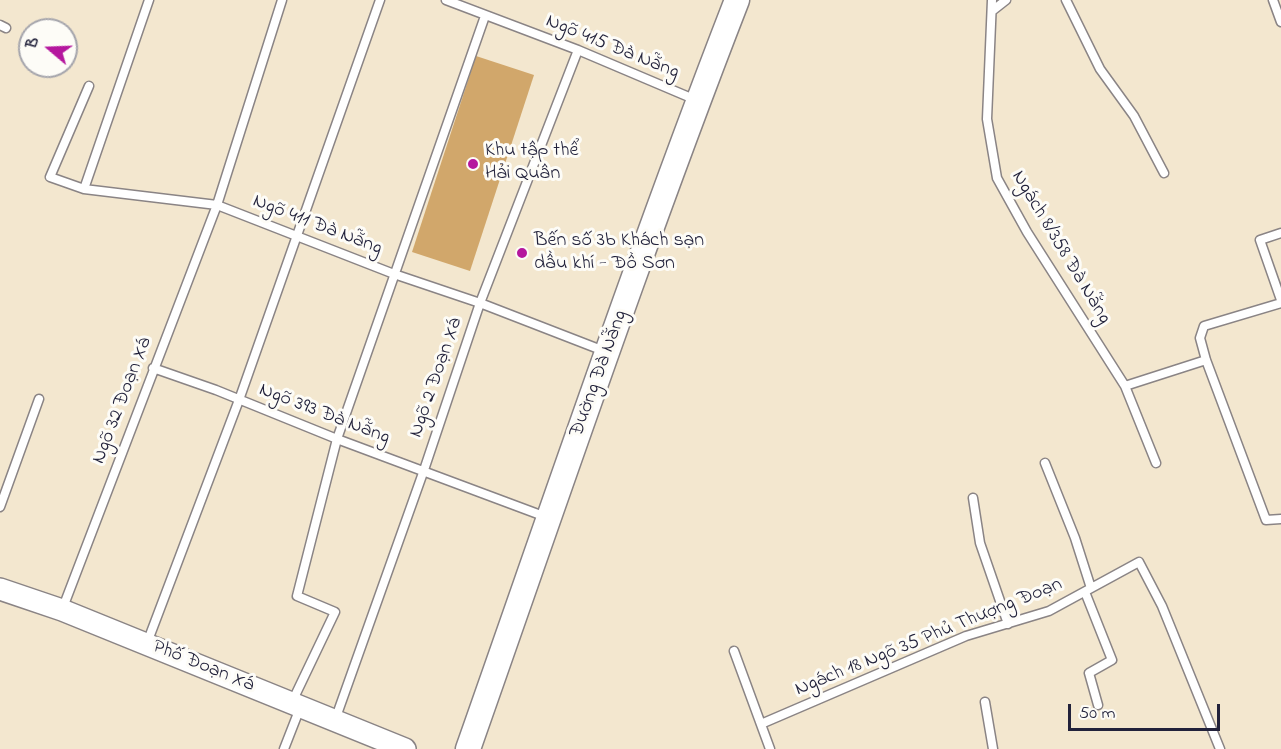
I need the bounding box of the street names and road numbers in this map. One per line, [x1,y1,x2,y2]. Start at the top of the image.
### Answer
street label: Ngõ 415 Đà Nẵng [542,10,682,86]
street label: Ngách 8/358 Đà Nẵng [1005,167,1115,329]
street label: Ngõ 411 Đà Nẵng [249,190,385,262]
street label: Đường Đà Nẵng [566,307,634,441]
street label: Ngõ 2 Đoạn Xá [405,315,469,441]
street label: Ngõ 32 Đoạn Xá [88,334,158,468]
street label: Ngõ 393 Đà Nẵng [255,379,393,451]
street label: Ngách 18 Ngõ 35 Phủ Thượng Đoạn [792,573,1066,703]
street label: Phố Đoạn Xá [149,636,257,698]

